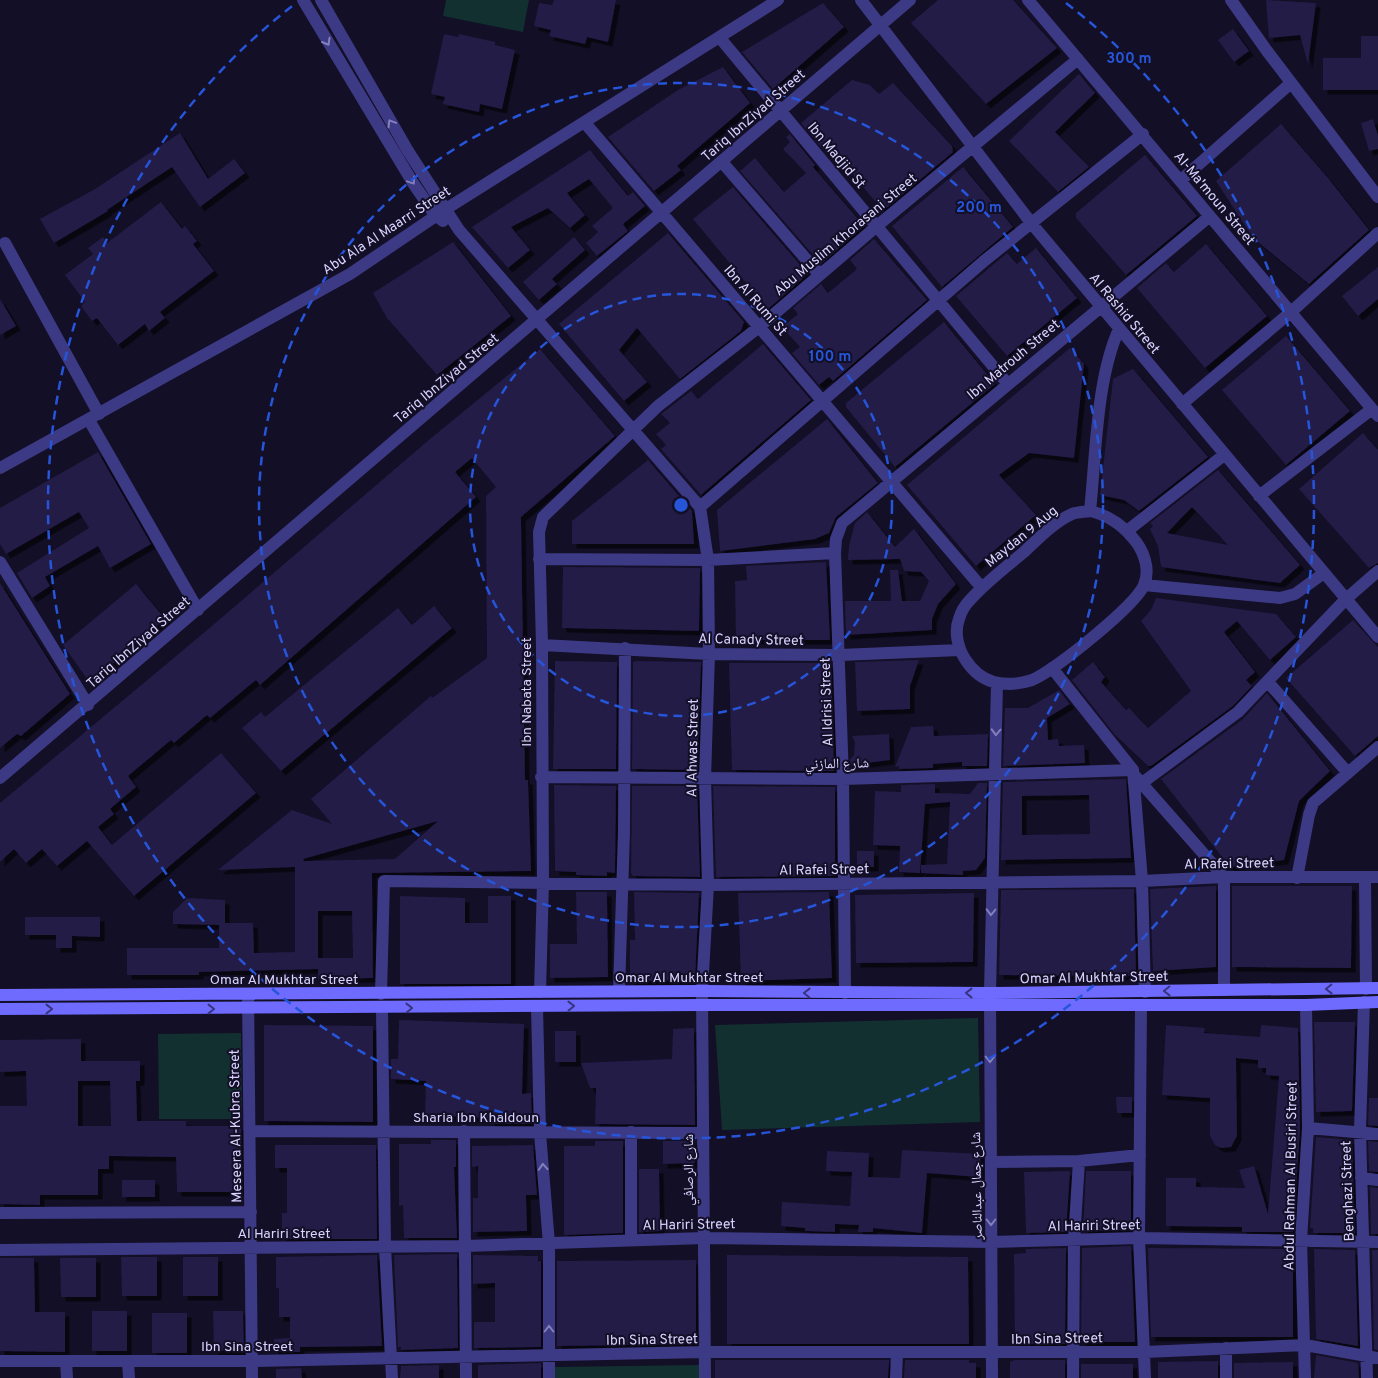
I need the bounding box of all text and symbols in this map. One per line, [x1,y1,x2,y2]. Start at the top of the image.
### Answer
one-way arrow [321,37,331,46]
text: 300 m [1106,50,1152,69]
street label: Tariq IbnZiyad Street [699,67,809,166]
street label: Ibn Madjid St [803,119,869,193]
one-way arrow [388,120,398,129]
street label: Al-Ma'moun Street [1170,149,1258,249]
street label: Abu Muslim Khorasani Street [771,170,921,300]
one-way arrow [405,176,415,185]
street label: Abu Ala Al Maarri Street [319,183,454,279]
text: 200 m [956,199,1002,218]
street label: Ibn Al Rumi St [720,262,790,340]
street label: Al Rashid Street [1085,270,1163,358]
street label: Ibn Matrouh Street [964,316,1064,404]
street label: Tariq IbnZiyad Street [391,330,503,428]
text: 100 m [809,348,851,367]
centre of rings [672,496,690,514]
street label: Maydan 9 Aug [982,503,1062,572]
street label: Tariq IbnZiyad Street [84,594,194,693]
street label: Al Canady Street [698,631,804,650]
street label: Ibn Nabata Street [519,637,536,747]
street label: Al Idrisi Street [817,657,838,747]
street label: Al Ahwas Street [684,698,703,798]
one-way arrow [991,728,1001,736]
street label: شارع المازني [805,755,869,775]
street label: Al Rafei Street [1184,855,1274,874]
street label: Al Rafei Street [779,861,869,880]
one-way arrow [985,908,996,916]
street label: Omar Al Mukhtar Street [1020,969,1168,988]
street label: Omar Al Mukhtar Street [615,970,763,987]
street label: Omar Al Mukhtar Street [210,972,358,989]
one-way arrow [1325,984,1333,994]
one-way arrow [1163,986,1171,997]
one-way arrow [803,988,810,998]
one-way arrow [965,988,973,998]
one-way arrow [568,1001,575,1011]
one-way arrow [405,1003,413,1013]
one-way arrow [45,1004,53,1014]
one-way arrow [208,1004,215,1014]
street label: Meseera Al-Kubra Street [227,1049,246,1203]
one-way arrow [985,1056,995,1063]
street label: Abdul Rahman Al Busiri Street [1281,1081,1302,1271]
street label: Sharia Ibn Khaldoun [413,1110,539,1127]
street label: شارع جمال عبدالناصر [968,1132,987,1241]
street label: شارع الرصافي [681,1134,700,1206]
street label: Benghazi Street [1338,1140,1359,1242]
one-way arrow [537,1163,548,1171]
street label: Al Hariri Street [642,1216,736,1235]
street label: Al Hariri Street [1047,1217,1141,1236]
one-way arrow [986,1218,996,1226]
street label: Al Hariri Street [237,1226,331,1243]
one-way arrow [544,1325,554,1333]
street label: Ibn Sina Street [1011,1330,1103,1349]
street label: Ibn Sina Street [606,1331,698,1350]
street label: Ibn Sina Street [201,1339,293,1356]

